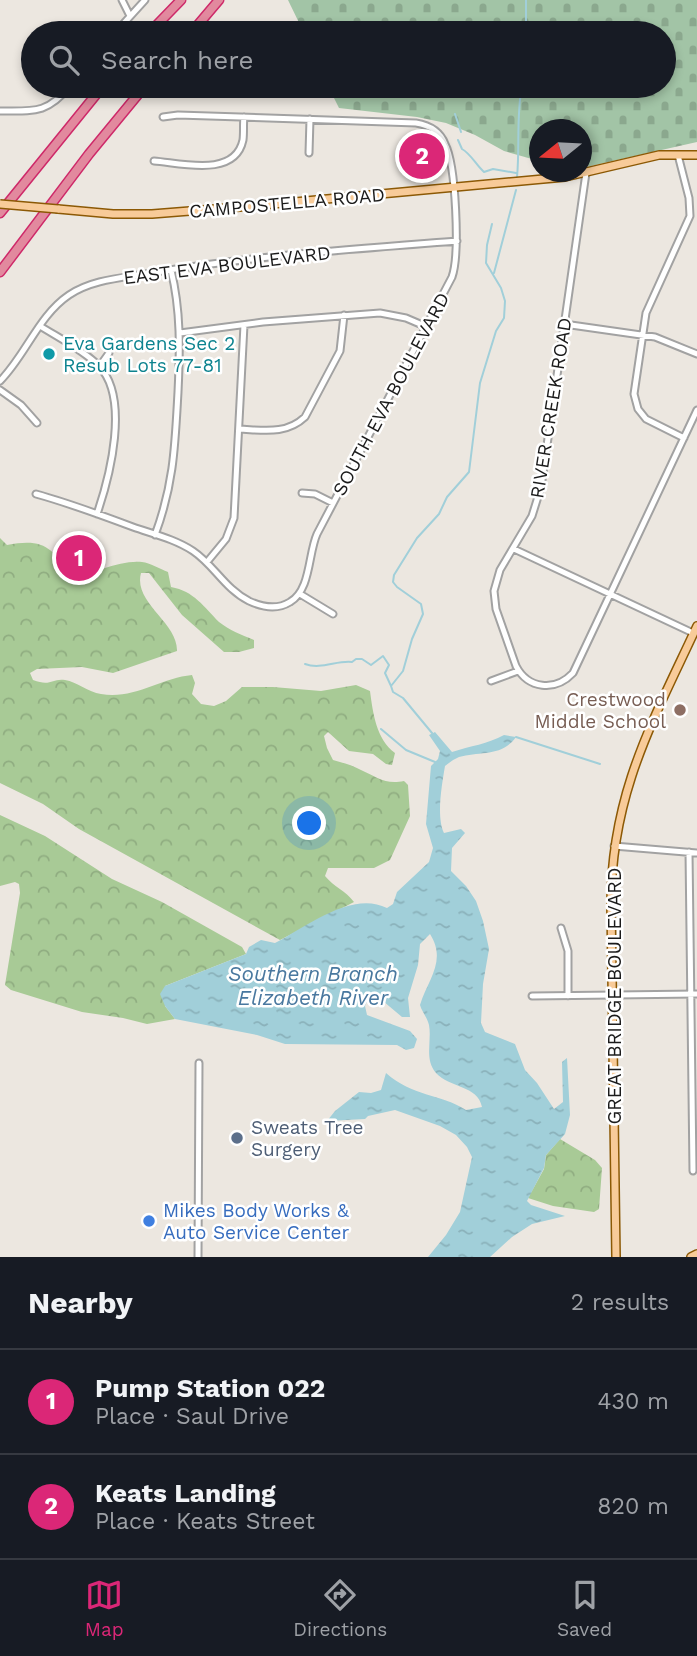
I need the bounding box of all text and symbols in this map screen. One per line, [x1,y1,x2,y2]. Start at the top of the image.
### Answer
search box [21,21,676,98]
icon: search [45,41,83,79]
text: Search here [101,45,253,75]
north arrow [529,119,592,182]
pin: 2 [399,130,445,182]
street label: CAMPOSTELLA ROAD [188,183,386,223]
street label: EAST EVA BOULEVARD [122,241,332,289]
street label: SOUTH EVA BOULEVARD [328,288,454,500]
street label: RIVER CREEK ROAD [525,316,577,500]
place label: Eva Gardens Sec 2 Resub Lots 77-81 [63,332,235,377]
marker: Eva Gardens Sec 2 Resub Lots 77-81 [41,346,57,362]
pin: 1 [56,532,102,584]
place label: Crestwood Middle School [534,688,666,733]
marker: Crestwood Middle School [672,702,688,718]
your location [292,806,326,840]
street label: GREAT BRIDGE BOULEVARD [603,867,626,1125]
water label: Southern Branch Elizabeth River [228,961,398,1010]
place label: Sweats Tree Surgery [251,1116,364,1161]
marker: Sweats Tree Surgery [229,1130,245,1146]
place label: Mikes Body Works & Auto Service Center [163,1199,349,1244]
marker: Mikes Body Works & Auto Service Center [141,1213,157,1229]
text: Nearby [28,1285,133,1320]
text: 2 results [571,1289,669,1316]
text: Pump Station 022 [95,1373,325,1403]
text: 1 [46,1388,56,1415]
text: 430 m [597,1388,669,1415]
text: Place · Saul Drive [95,1403,289,1430]
text: Keats Landing [95,1478,276,1508]
text: 2 [44,1493,58,1520]
text: 820 m [597,1493,669,1520]
text: Place · Keats Street [95,1508,315,1535]
tab: Map [85,1576,124,1641]
tab: Directions [293,1576,387,1641]
tab: Saved [557,1576,612,1641]

